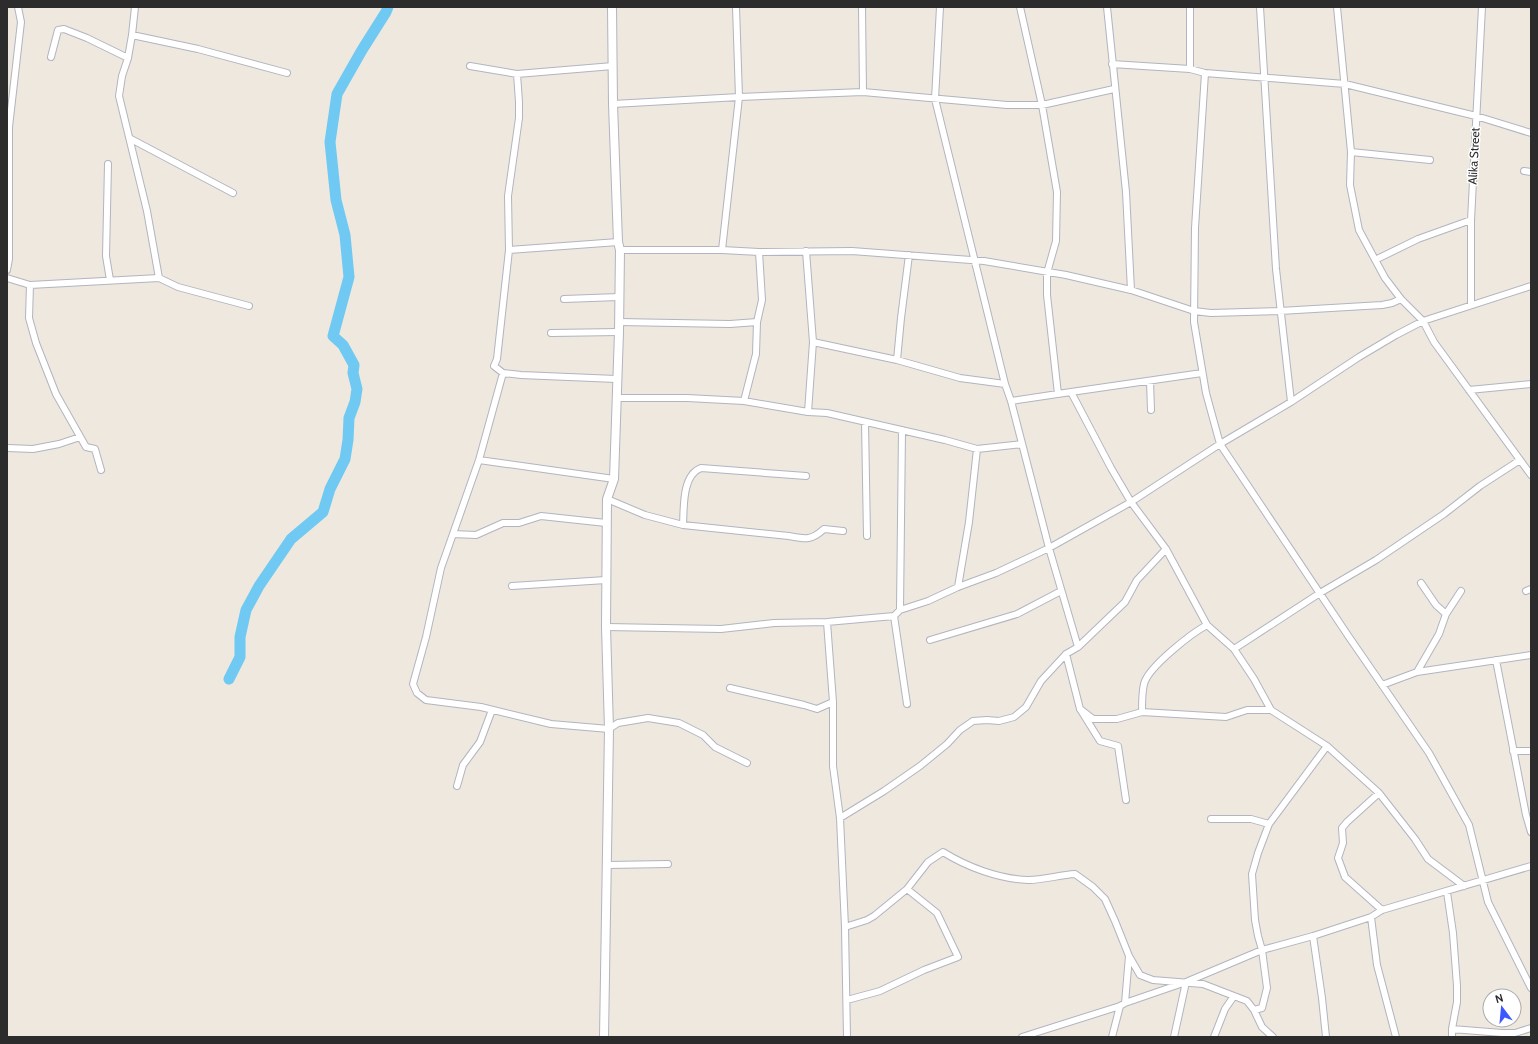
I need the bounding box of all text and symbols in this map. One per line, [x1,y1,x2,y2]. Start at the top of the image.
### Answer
street label: Alika Street [1465,127,1482,185]
north arrow [1482,988,1522,1028]
text: N [1494,991,1505,1006]

